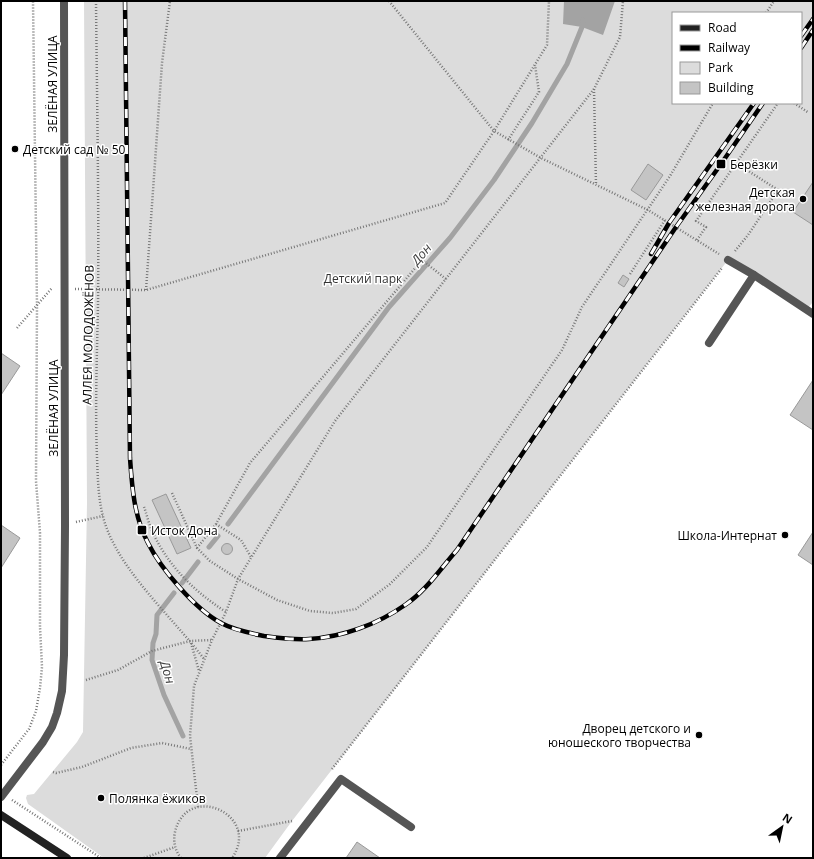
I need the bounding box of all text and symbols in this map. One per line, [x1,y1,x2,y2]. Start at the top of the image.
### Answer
legend [672,12,802,104]
text: Road [708,19,737,36]
street label: ЗЕЛЁНАЯ УЛИЦА [44,35,61,133]
text: Railway [708,39,751,56]
text: Park [708,59,734,76]
text: Building [708,79,754,96]
place label: Детский сад № 50 [23,141,126,158]
marker: Детский сад № 50 [10,144,20,154]
place label: Берёзки [730,156,778,173]
marker: Берёзки [715,158,727,170]
place label: Детская железная дорога [695,184,795,215]
marker: Детская железная дорога [798,194,808,204]
water label: Дон [405,239,436,270]
street label: АЛЛЕЯ МОЛОДОЖЁНОВ [78,265,98,405]
park label: Детский парк [324,270,403,287]
street label: ЗЕЛЁНАЯ УЛИЦА [45,359,62,457]
place label: Исток Дона [151,522,218,539]
marker: Исток Дона [136,524,148,536]
place label: Школа-Интернат [677,527,777,544]
marker: Школа-Интернат [780,530,790,540]
water label: Дон [155,656,180,686]
place label: Дворец детского и юношеского творчества [548,720,691,751]
marker: Дворец детского и юношеского творчества [694,730,704,740]
place label: Полянка ёжиков [109,790,206,807]
marker: Полянка ёжиков [96,793,106,803]
north arrow [762,807,802,847]
text: N [780,809,796,827]

